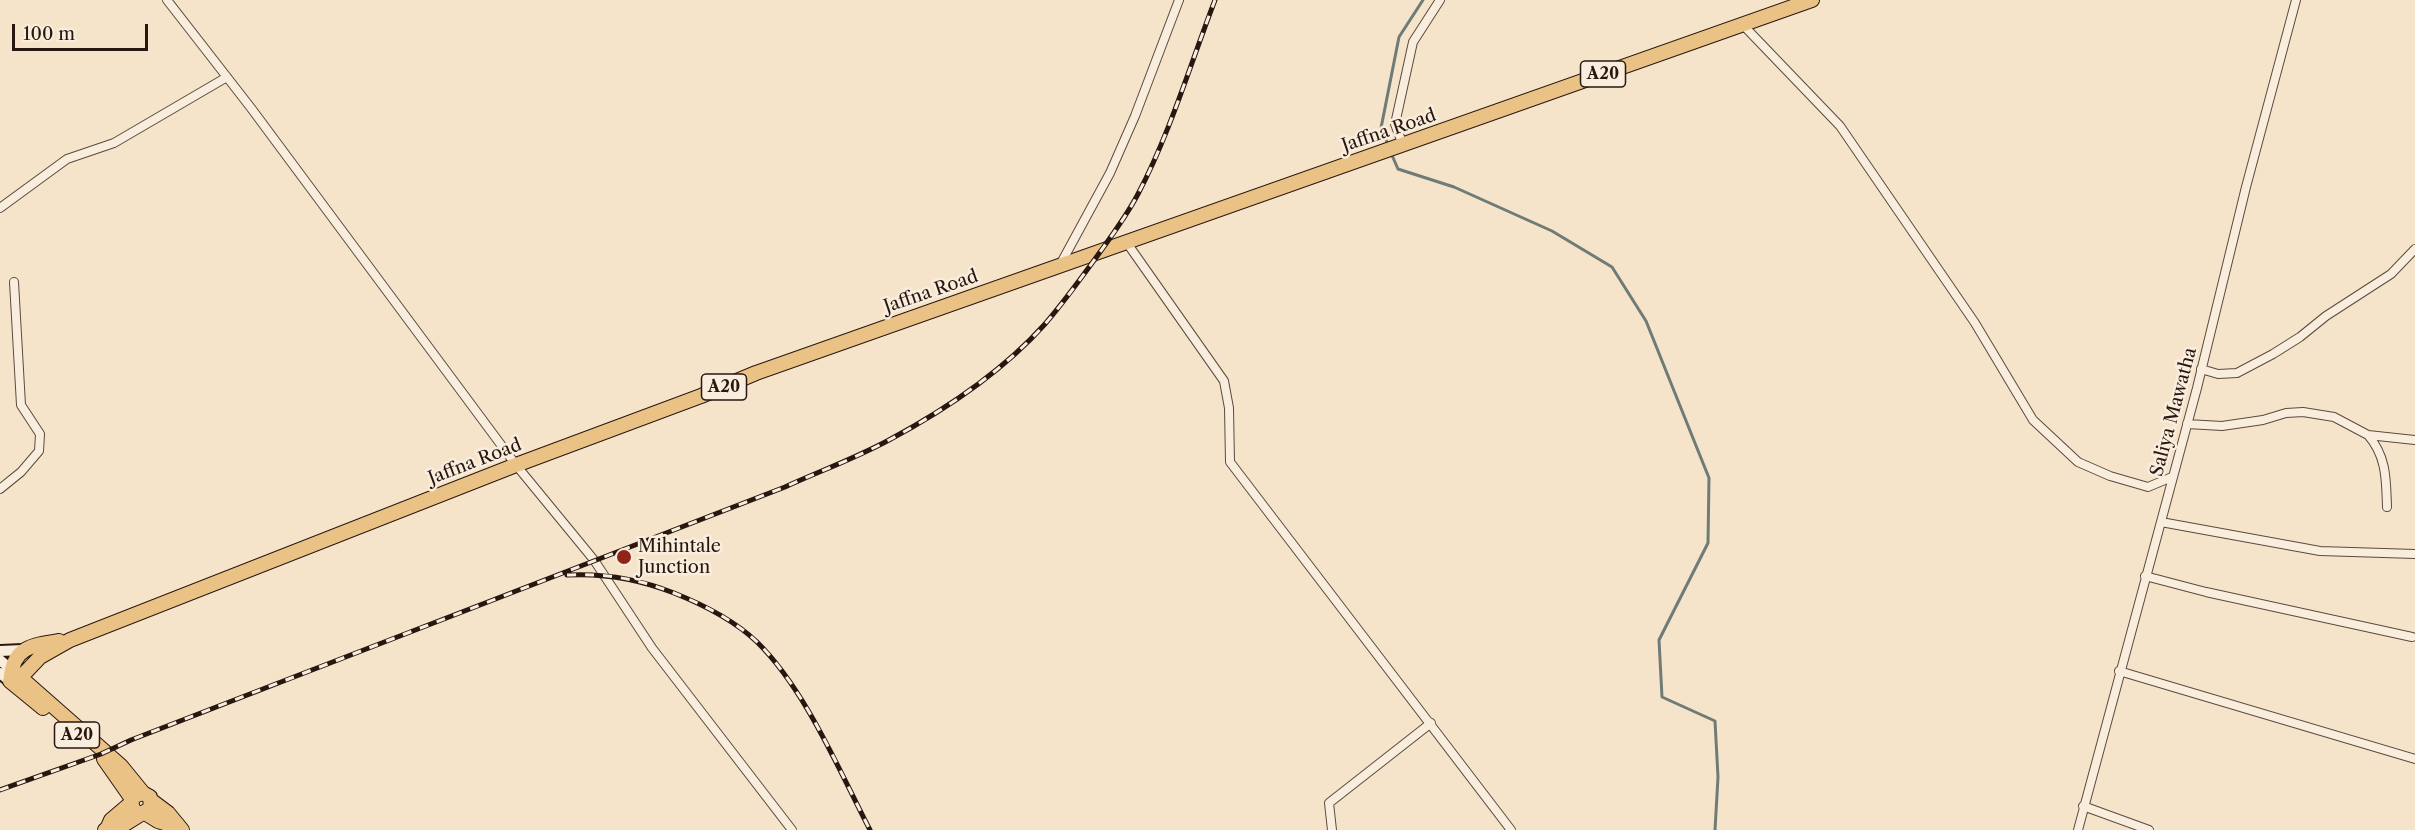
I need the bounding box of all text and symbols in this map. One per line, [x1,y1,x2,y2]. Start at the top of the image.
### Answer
scale bar [15,12,152,50]
text: 100 m [23,23,75,45]
road number: A20 [1580,61,1626,87]
street label: Jaffna Road [1339,105,1439,157]
street label: Jaffna Road [881,266,981,318]
street label: Saliya Mawatha [2146,345,2202,479]
road number: A20 [702,374,746,400]
street label: Jaffna Road [425,434,525,490]
place label: Mihintale Junction [638,536,721,578]
marker: Mihintale Junction [615,548,633,566]
road number: A20 [54,722,100,748]

